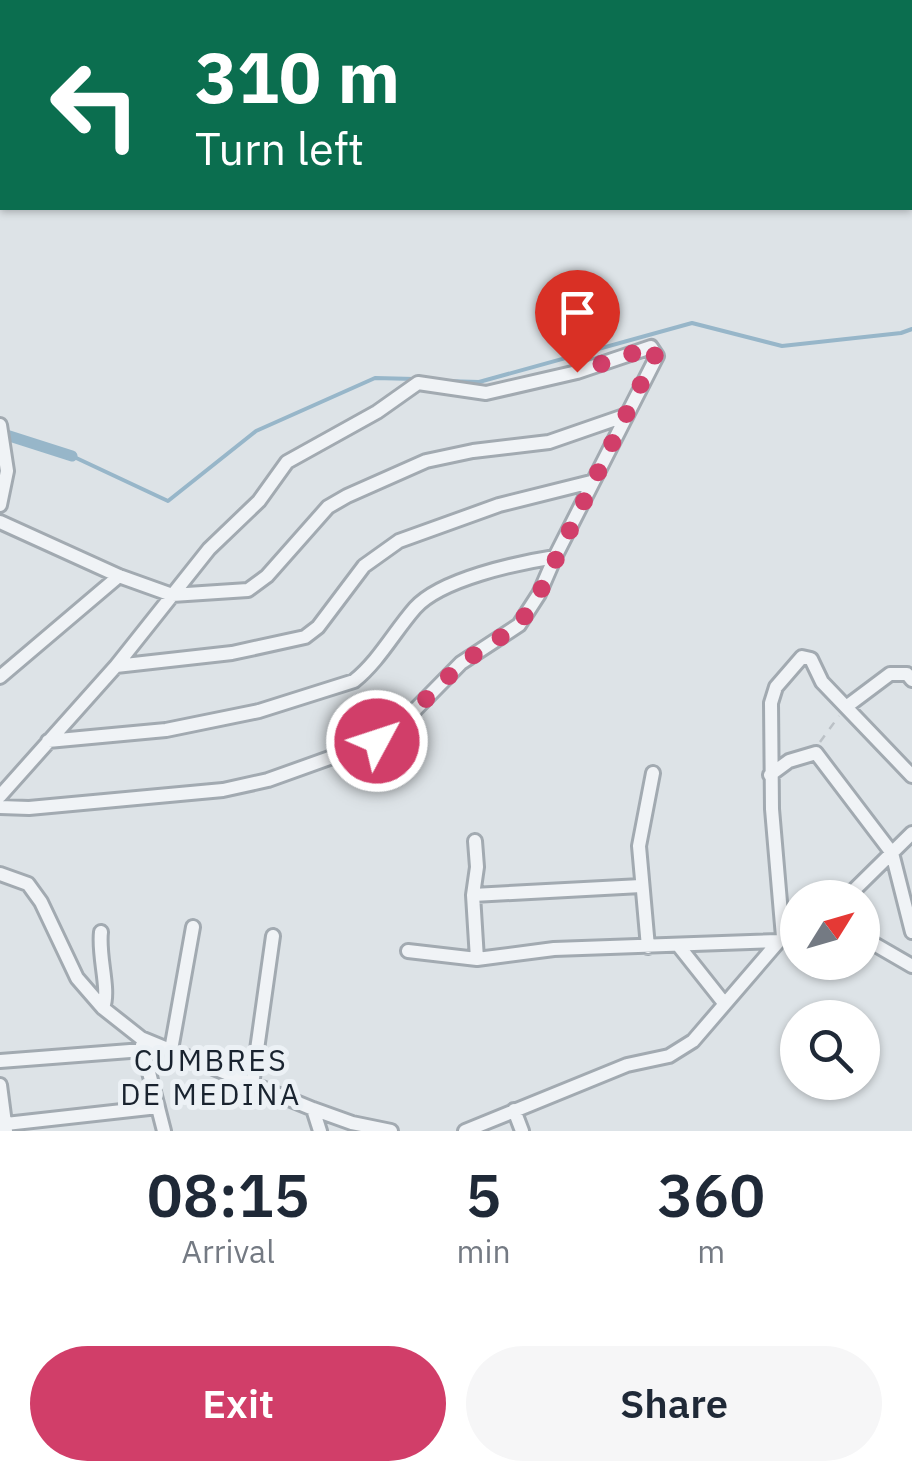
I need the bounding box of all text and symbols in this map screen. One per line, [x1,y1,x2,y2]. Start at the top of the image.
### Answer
text: 310 m [195,31,400,122]
icon: left [30,40,160,170]
text: Turn left [195,119,364,177]
pin [535,270,620,373]
icon: arrive [550,285,605,340]
position arrow [325,689,429,793]
north arrow [780,880,880,980]
map controls [780,880,880,1100]
button: search [780,1000,880,1100]
district label: CUMBRES DE MEDINA [120,1040,302,1113]
text: 08:15 [147,1155,310,1234]
text: 5 [466,1155,502,1234]
text: 360 [657,1155,765,1234]
text: Arrival [182,1230,275,1272]
text: min [456,1230,511,1272]
text: m [697,1230,725,1272]
button: Exit [30,1346,446,1461]
button: Share [466,1346,882,1461]

